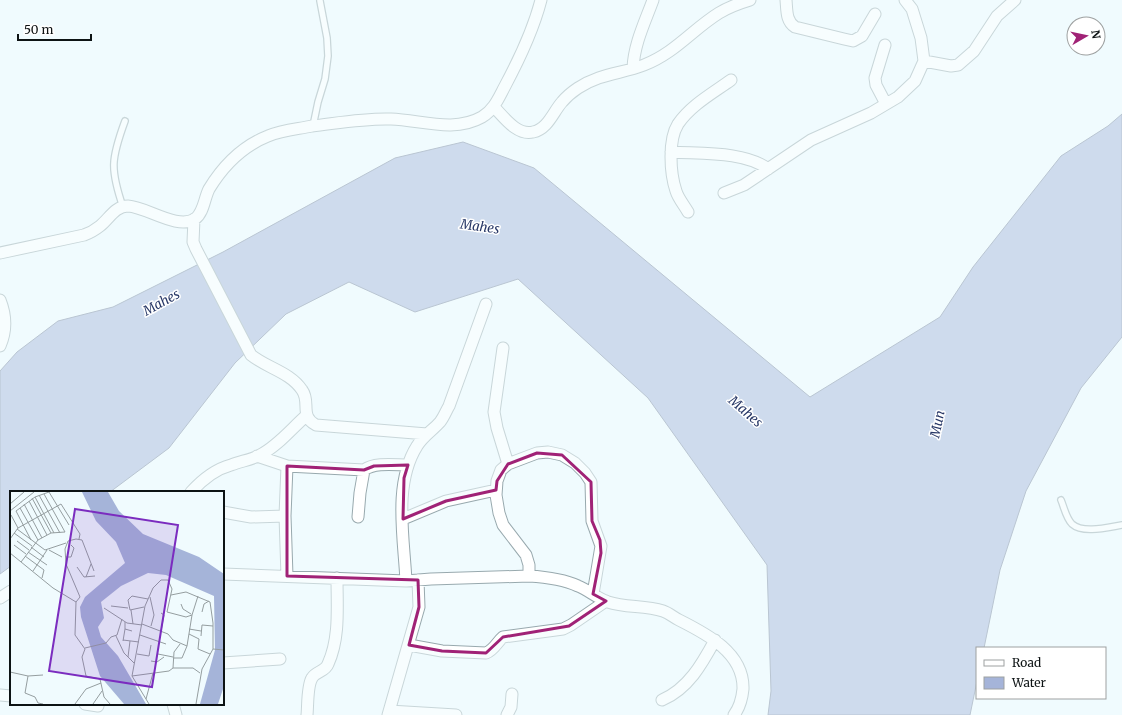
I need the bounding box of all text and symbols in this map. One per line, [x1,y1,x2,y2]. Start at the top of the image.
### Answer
scale bar [18,16,91,42]
north arrow [1066,16,1106,56]
text: 50 m [24,22,53,37]
text: N [1088,29,1104,40]
water label: Mahes [458,215,501,238]
water label: Mahes [139,285,183,320]
water label: Mahes [724,391,767,431]
water label: Mun [926,409,949,440]
inset map [10,491,224,705]
legend [976,647,1106,699]
text: Road [1012,655,1041,670]
text: Water [1011,675,1047,690]

